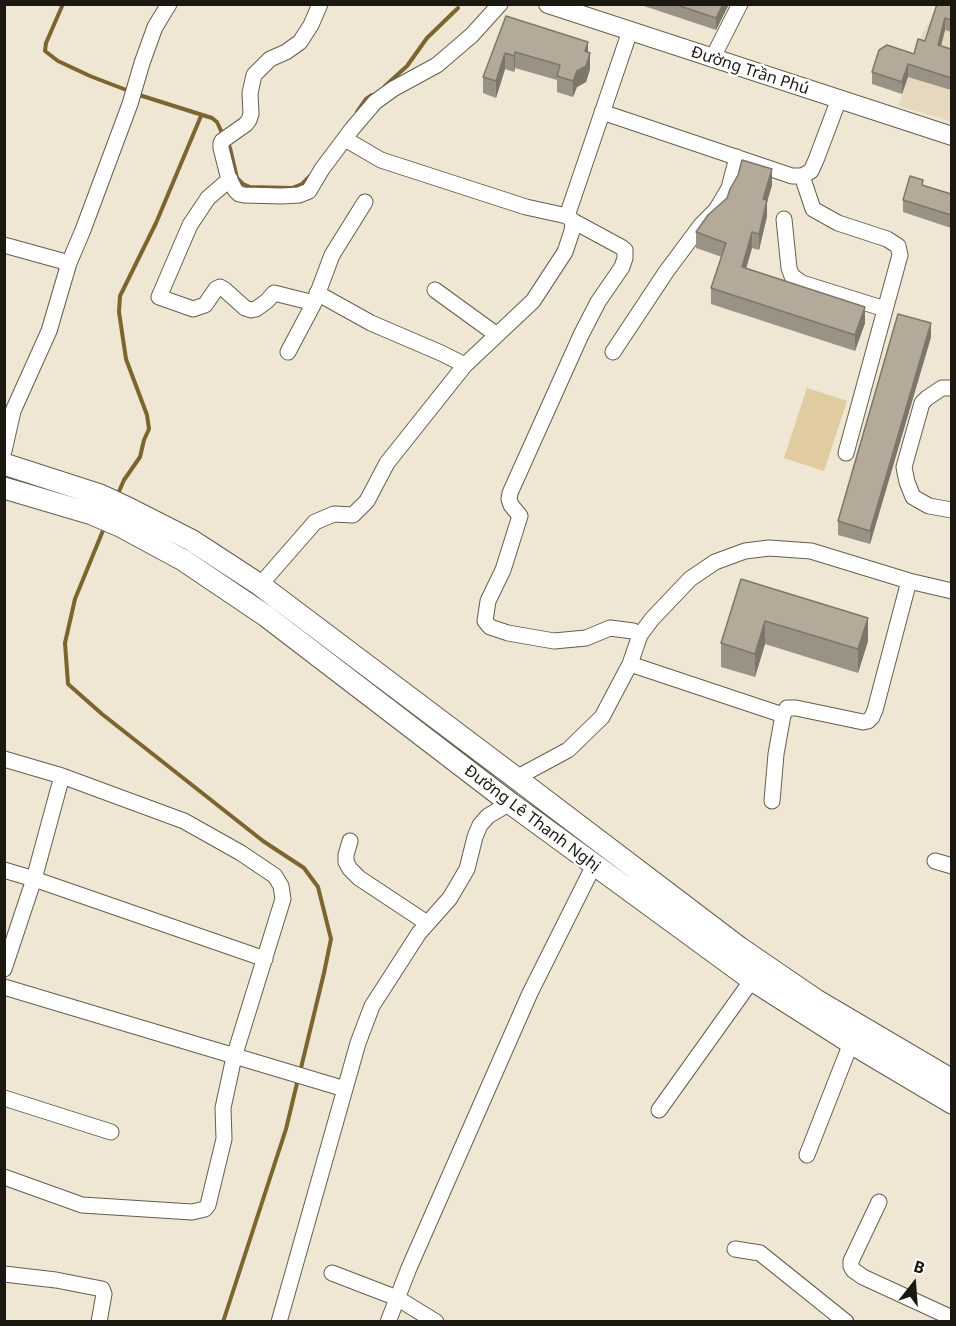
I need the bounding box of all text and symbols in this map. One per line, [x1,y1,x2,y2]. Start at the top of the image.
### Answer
street label: Đường Trần Phú [689,43,811,99]
street label: Đường Lê Thanh Nghị [460,762,604,876]
north arrow [884,1254,944,1314]
text: B [911,1255,928,1279]

